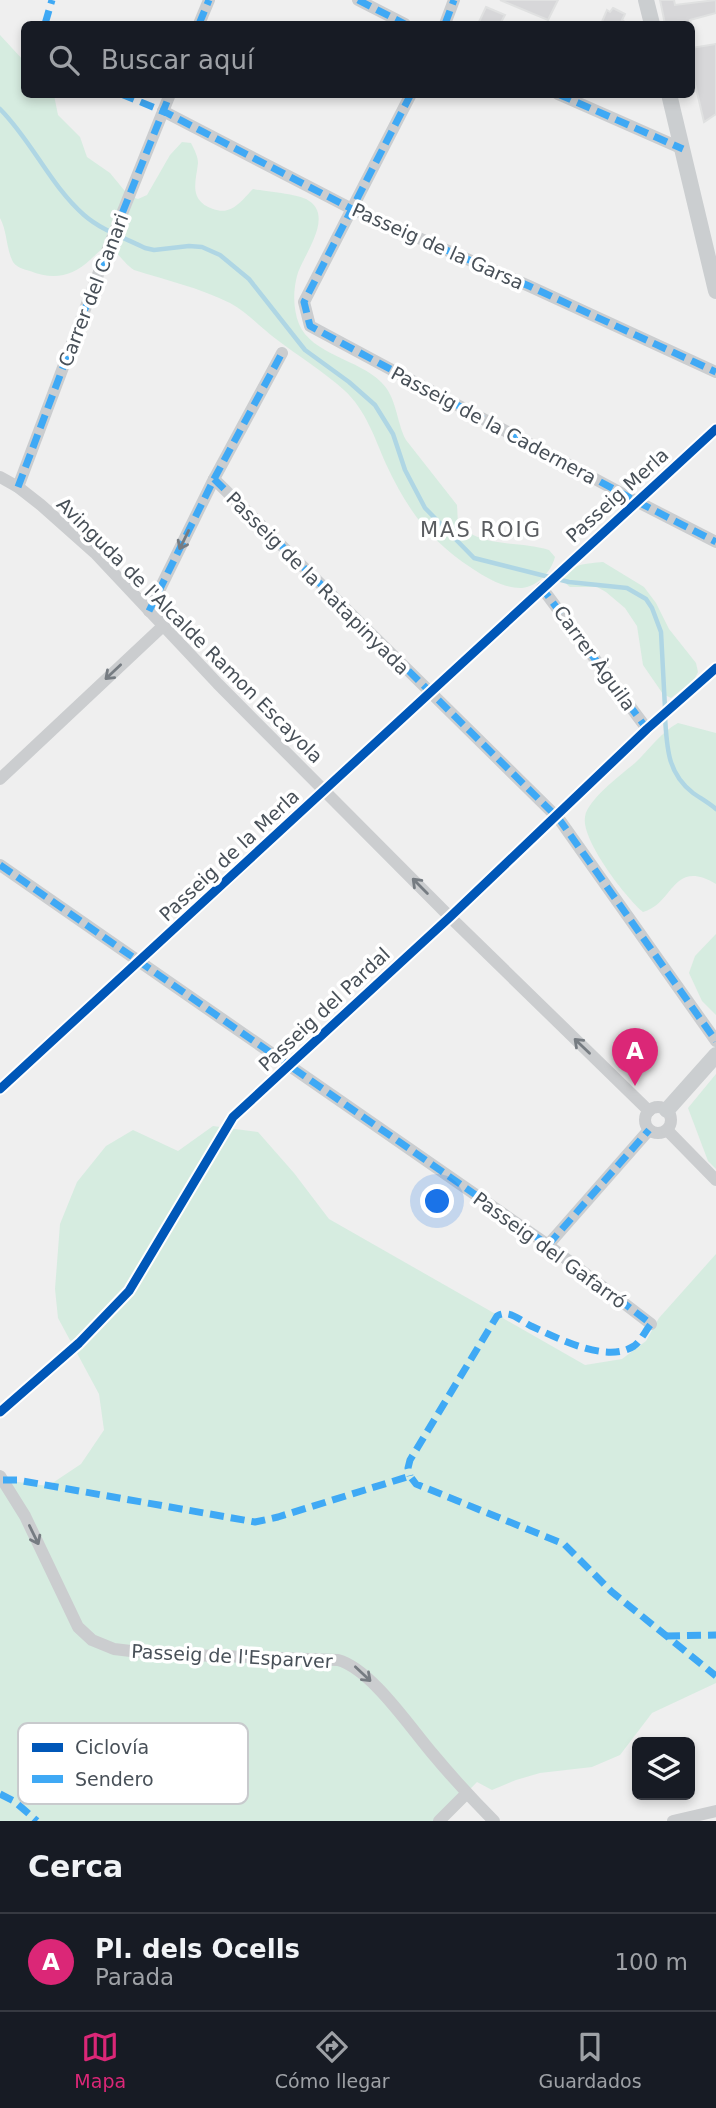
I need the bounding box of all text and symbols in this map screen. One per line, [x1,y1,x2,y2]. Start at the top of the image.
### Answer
search box [21,21,695,98]
icon: search [45,41,83,79]
text: Buscar aquí [101,45,254,75]
street label: Passeig de la Garsa [349,198,527,294]
street label: Carrer del Canari [54,210,132,370]
street label: Passeig de la Cadernera [388,361,600,489]
street label: Passeig Merla [561,443,673,547]
street label: Passeig de la Ratapinyada [222,487,414,679]
street label: Avinguda de l'Alcalde Ramon Escayola [53,493,327,767]
district label: MAS ROIG [420,518,542,542]
one-way arrow [176,529,190,550]
street label: Carrer Àguila [549,601,641,715]
one-way arrow [105,664,122,681]
street label: Passeig de la Merla [155,785,303,925]
one-way arrow [412,878,429,895]
street label: Passeig del Pardal [254,943,394,1075]
pin: A [612,1028,658,1086]
one-way arrow [574,1037,591,1054]
your location [420,1184,454,1218]
street label: Passeig del Gafarró [469,1187,631,1313]
one-way arrow [28,1524,42,1545]
street label: Passeig de l'Esparver [131,1640,333,1672]
one-way arrow [354,1666,372,1682]
legend [18,1723,248,1804]
text: Ciclovía [75,1736,149,1758]
map controls [632,1737,695,1800]
button: layers [632,1737,695,1800]
text: Sendero [75,1768,154,1790]
text: Cerca [28,1849,123,1884]
text: Pl. dels Ocells [95,1934,300,1964]
text: A [42,1949,60,1975]
text: 100 m [614,1949,688,1975]
text: Parada [95,1964,174,1990]
tab: Mapa [74,2028,126,2092]
tab: Cómo llegar [275,2028,390,2092]
tab: Guardados [538,2028,642,2092]

